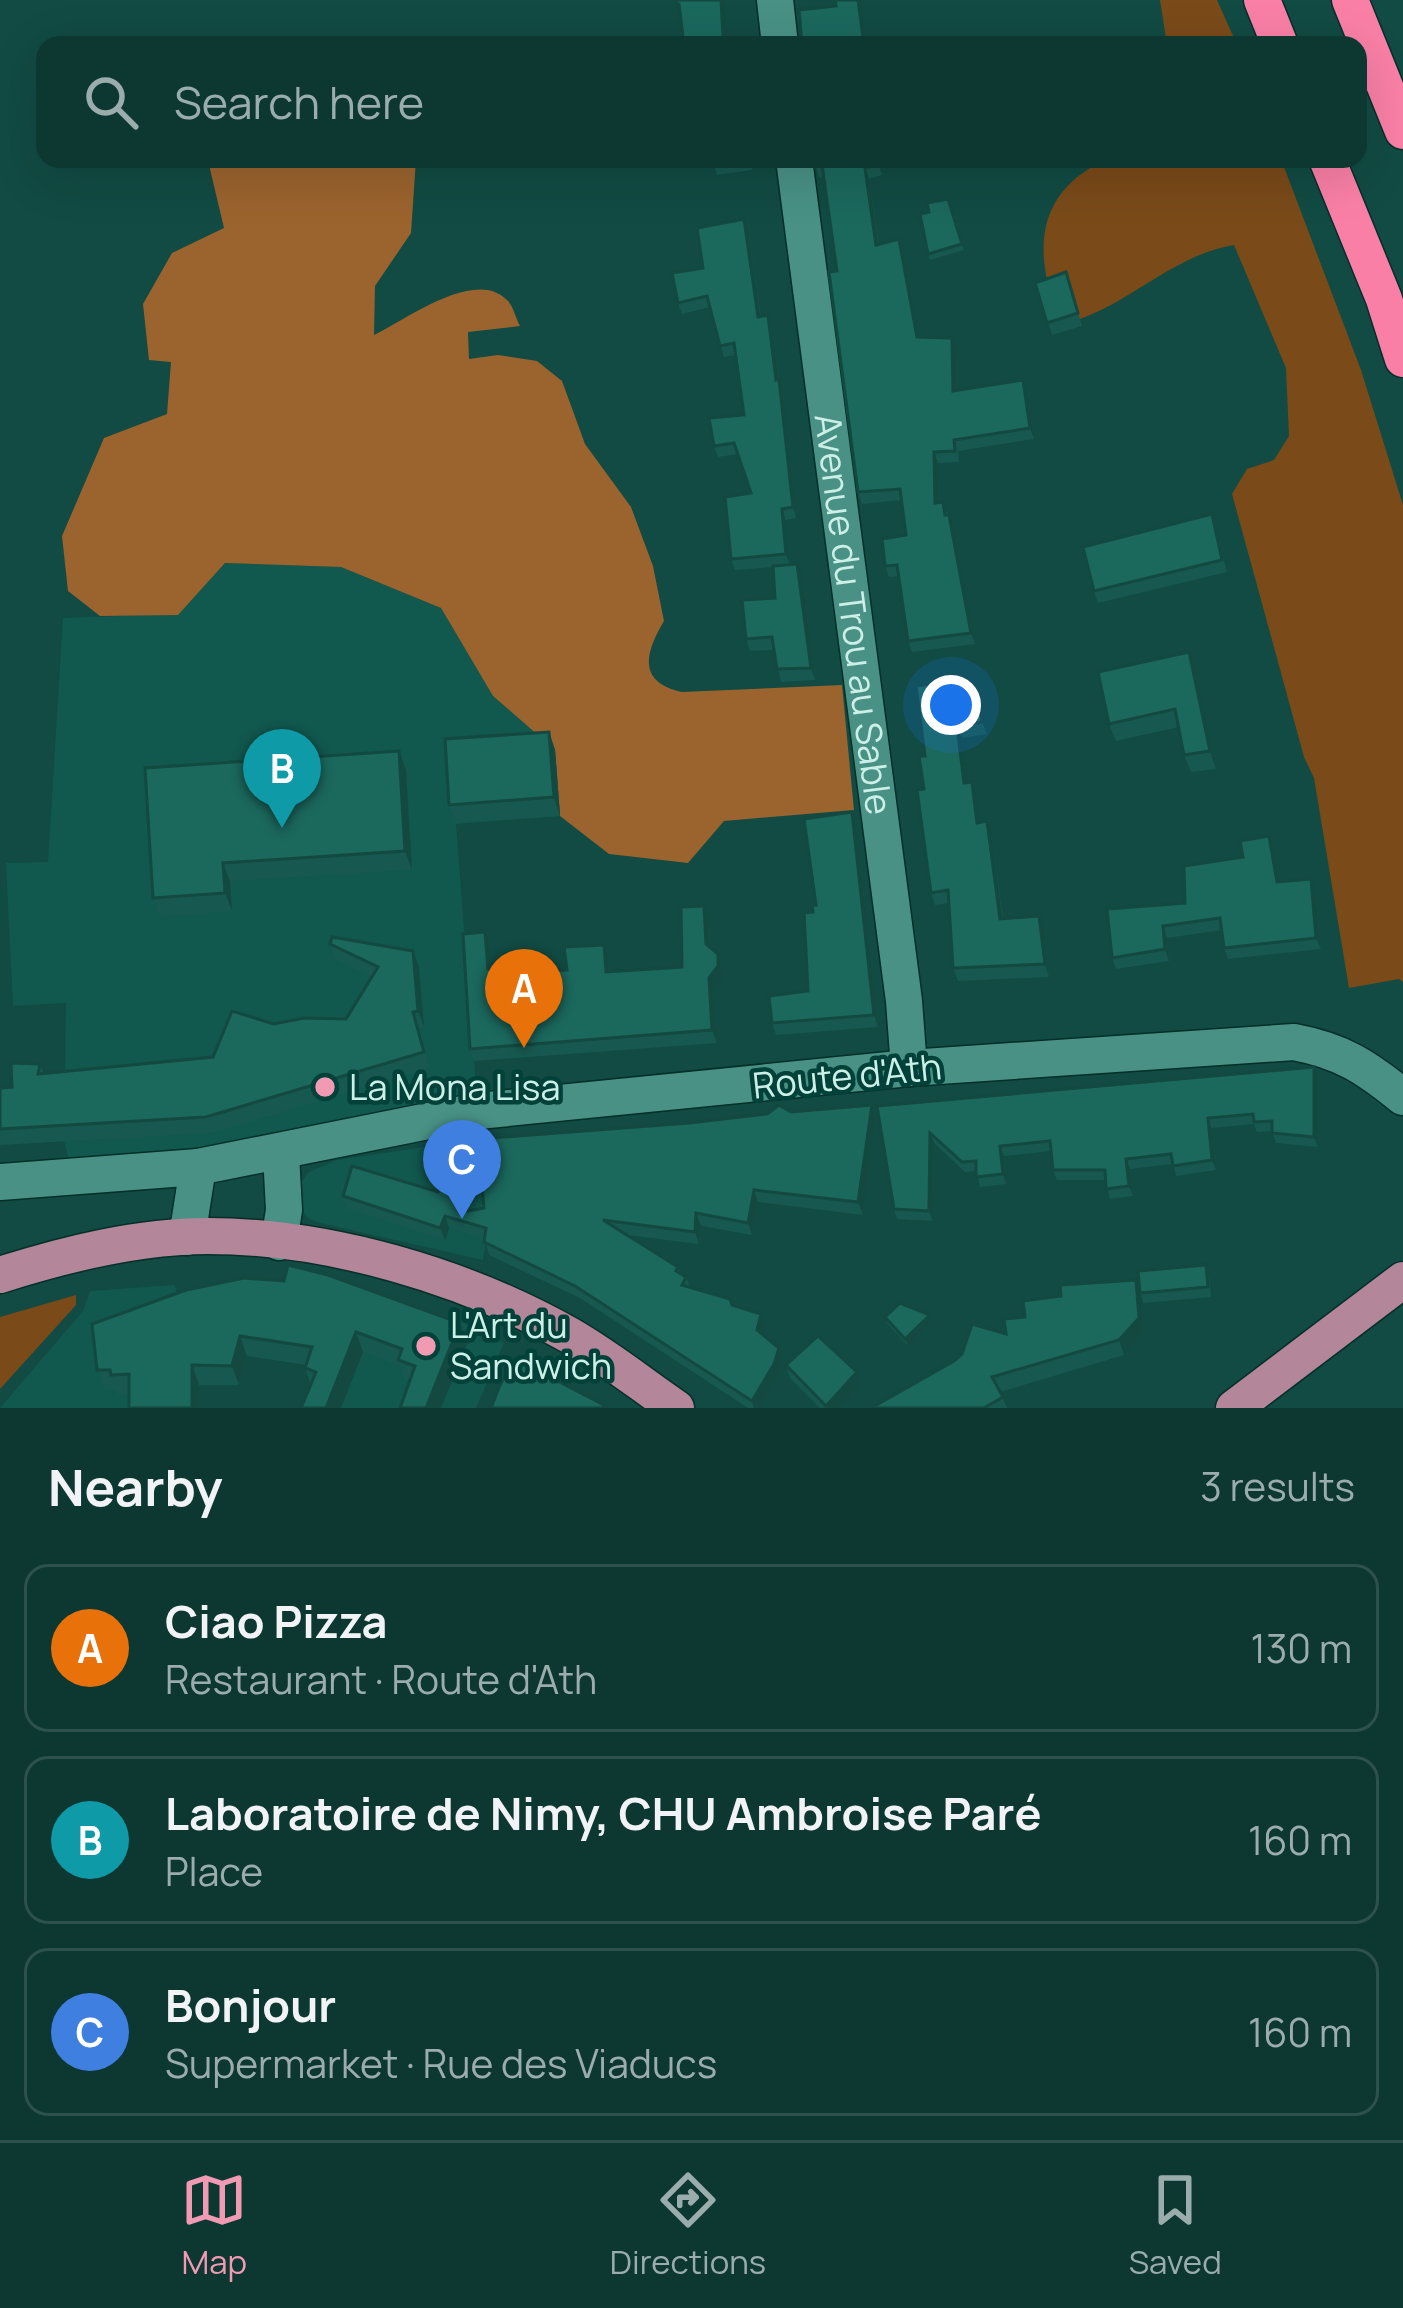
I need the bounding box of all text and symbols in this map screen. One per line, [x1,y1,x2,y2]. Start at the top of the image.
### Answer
search box [36,36,1367,168]
icon: search [78,69,144,135]
text: Search here [174,71,424,133]
street label: Avenue du Trou au Sable [803,410,904,818]
your location [921,675,981,735]
pin: B [243,729,321,828]
pin: A [485,949,563,1048]
street label: Route d'Ath [750,1041,944,1110]
place label: La Mona Lisa [349,1062,560,1111]
marker: La Mona Lisa [312,1074,338,1100]
pin: C [423,1120,501,1219]
place label: L'Art du Sandwich [450,1300,612,1390]
marker: L'Art du Sandwich [413,1333,439,1359]
text: Nearby [48,1452,223,1521]
text: 3 results [1200,1459,1355,1513]
text: Ciao Pizza [165,1590,388,1652]
text: A [77,1621,103,1675]
text: 130 m [1251,1621,1352,1675]
text: Restaurant · Route d'Ath [165,1652,597,1706]
text: Laboratoire de Nimy, CHU Ambroise Paré [165,1782,1042,1844]
text: B [78,1813,102,1867]
text: 160 m [1248,1813,1352,1867]
text: Place [165,1844,263,1898]
text: Bonjour [165,1974,336,2036]
text: C [76,2005,104,2059]
text: 160 m [1248,2005,1352,2059]
text: Supermarket · Rue des Viaducs [165,2036,717,2090]
tab: Map [181,2167,247,2284]
tab: Directions [610,2167,766,2284]
tab: Saved [1129,2167,1222,2284]

